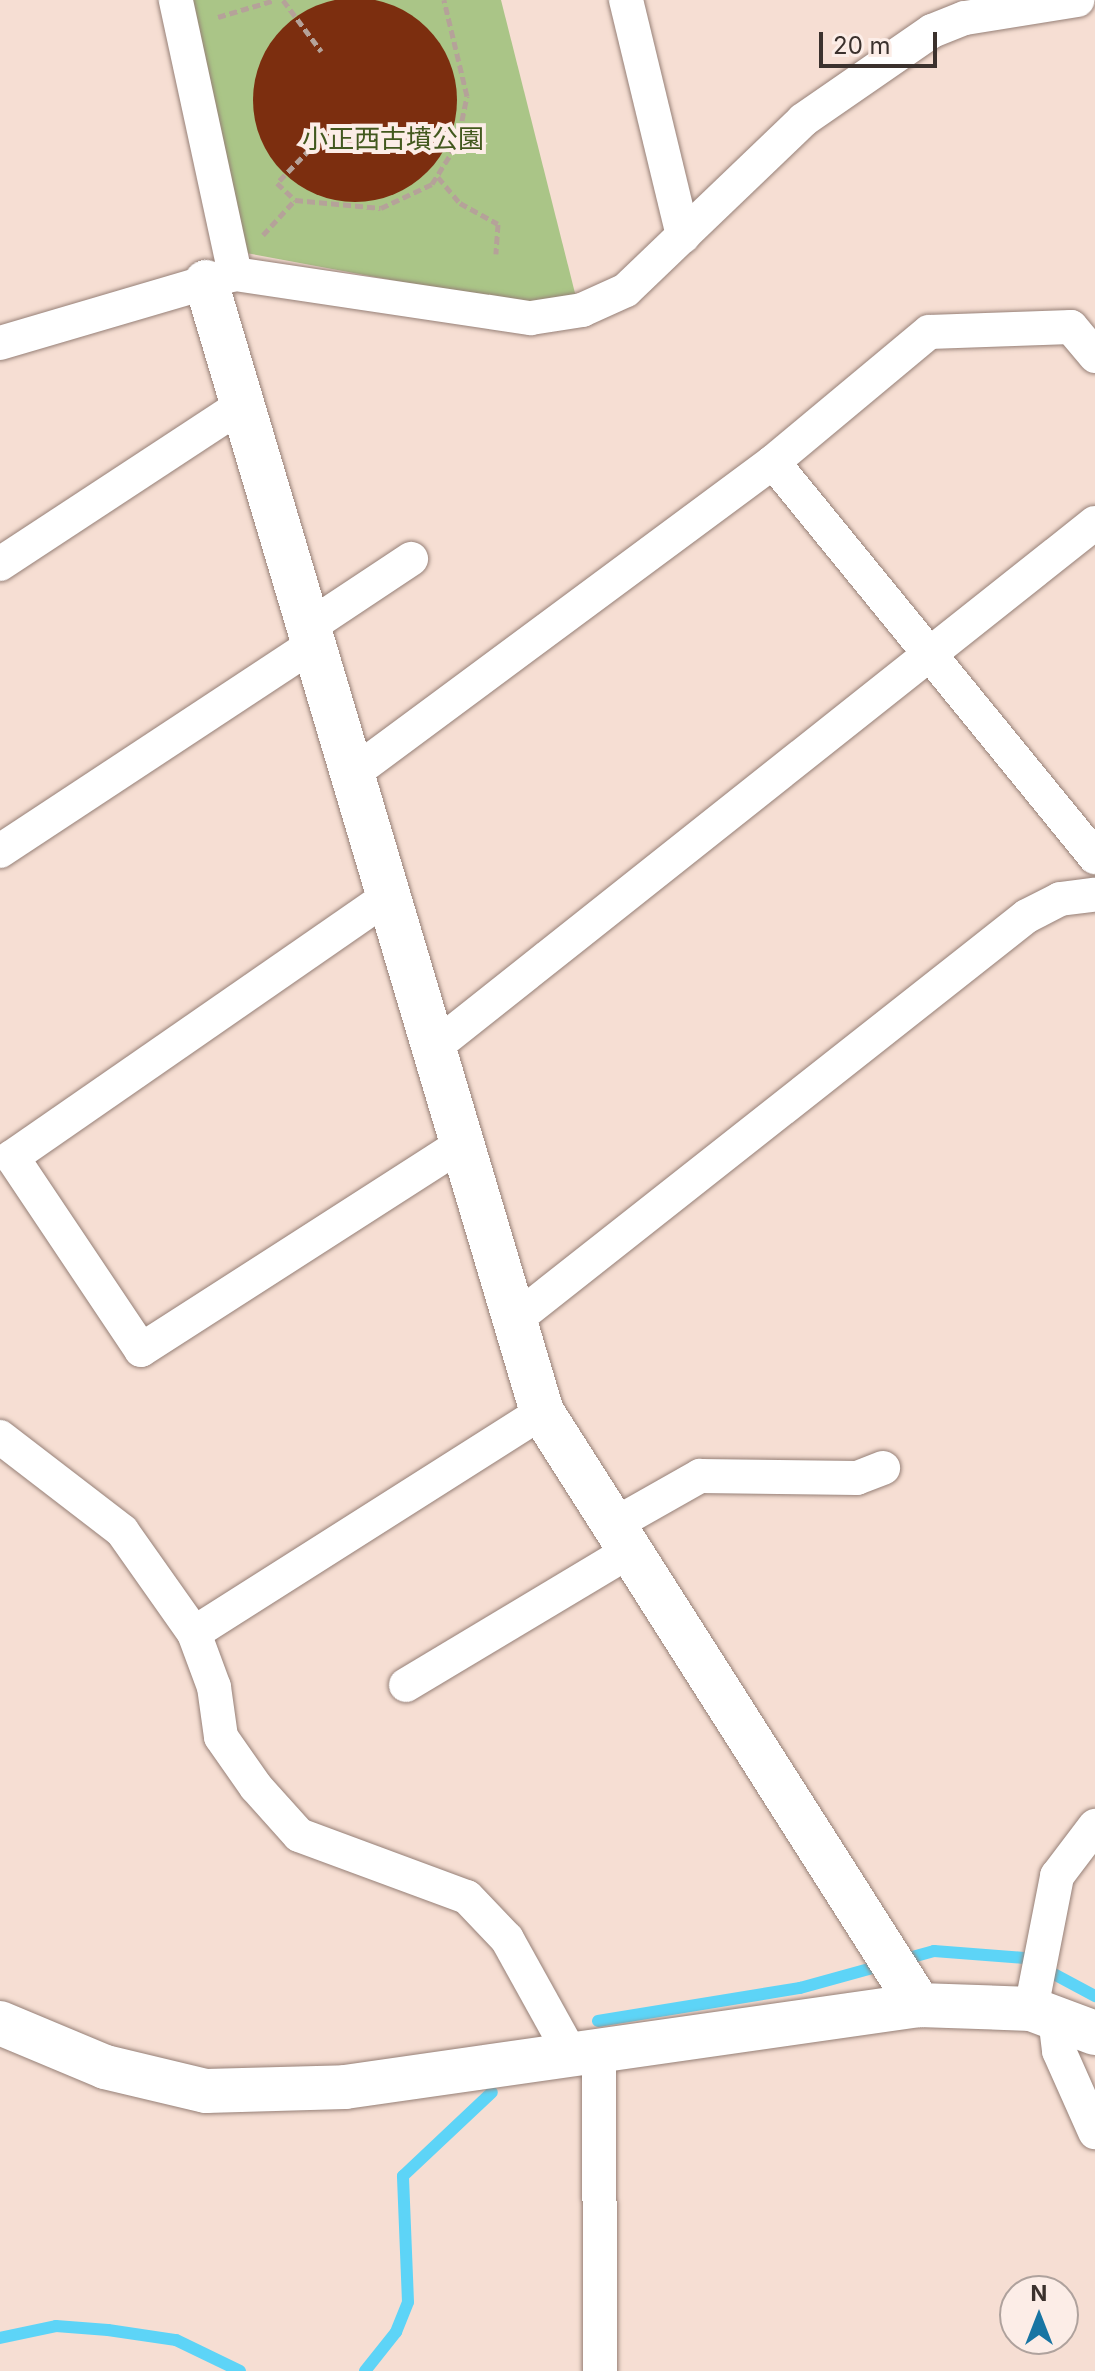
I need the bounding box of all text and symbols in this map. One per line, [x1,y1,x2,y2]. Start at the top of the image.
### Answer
scale bar [823,16,941,66]
text: 20 m [833,31,891,60]
park label: 小正西古墳公園 [302,123,484,155]
north arrow [999,2275,1079,2355]
text: N [1031,2280,1047,2306]

